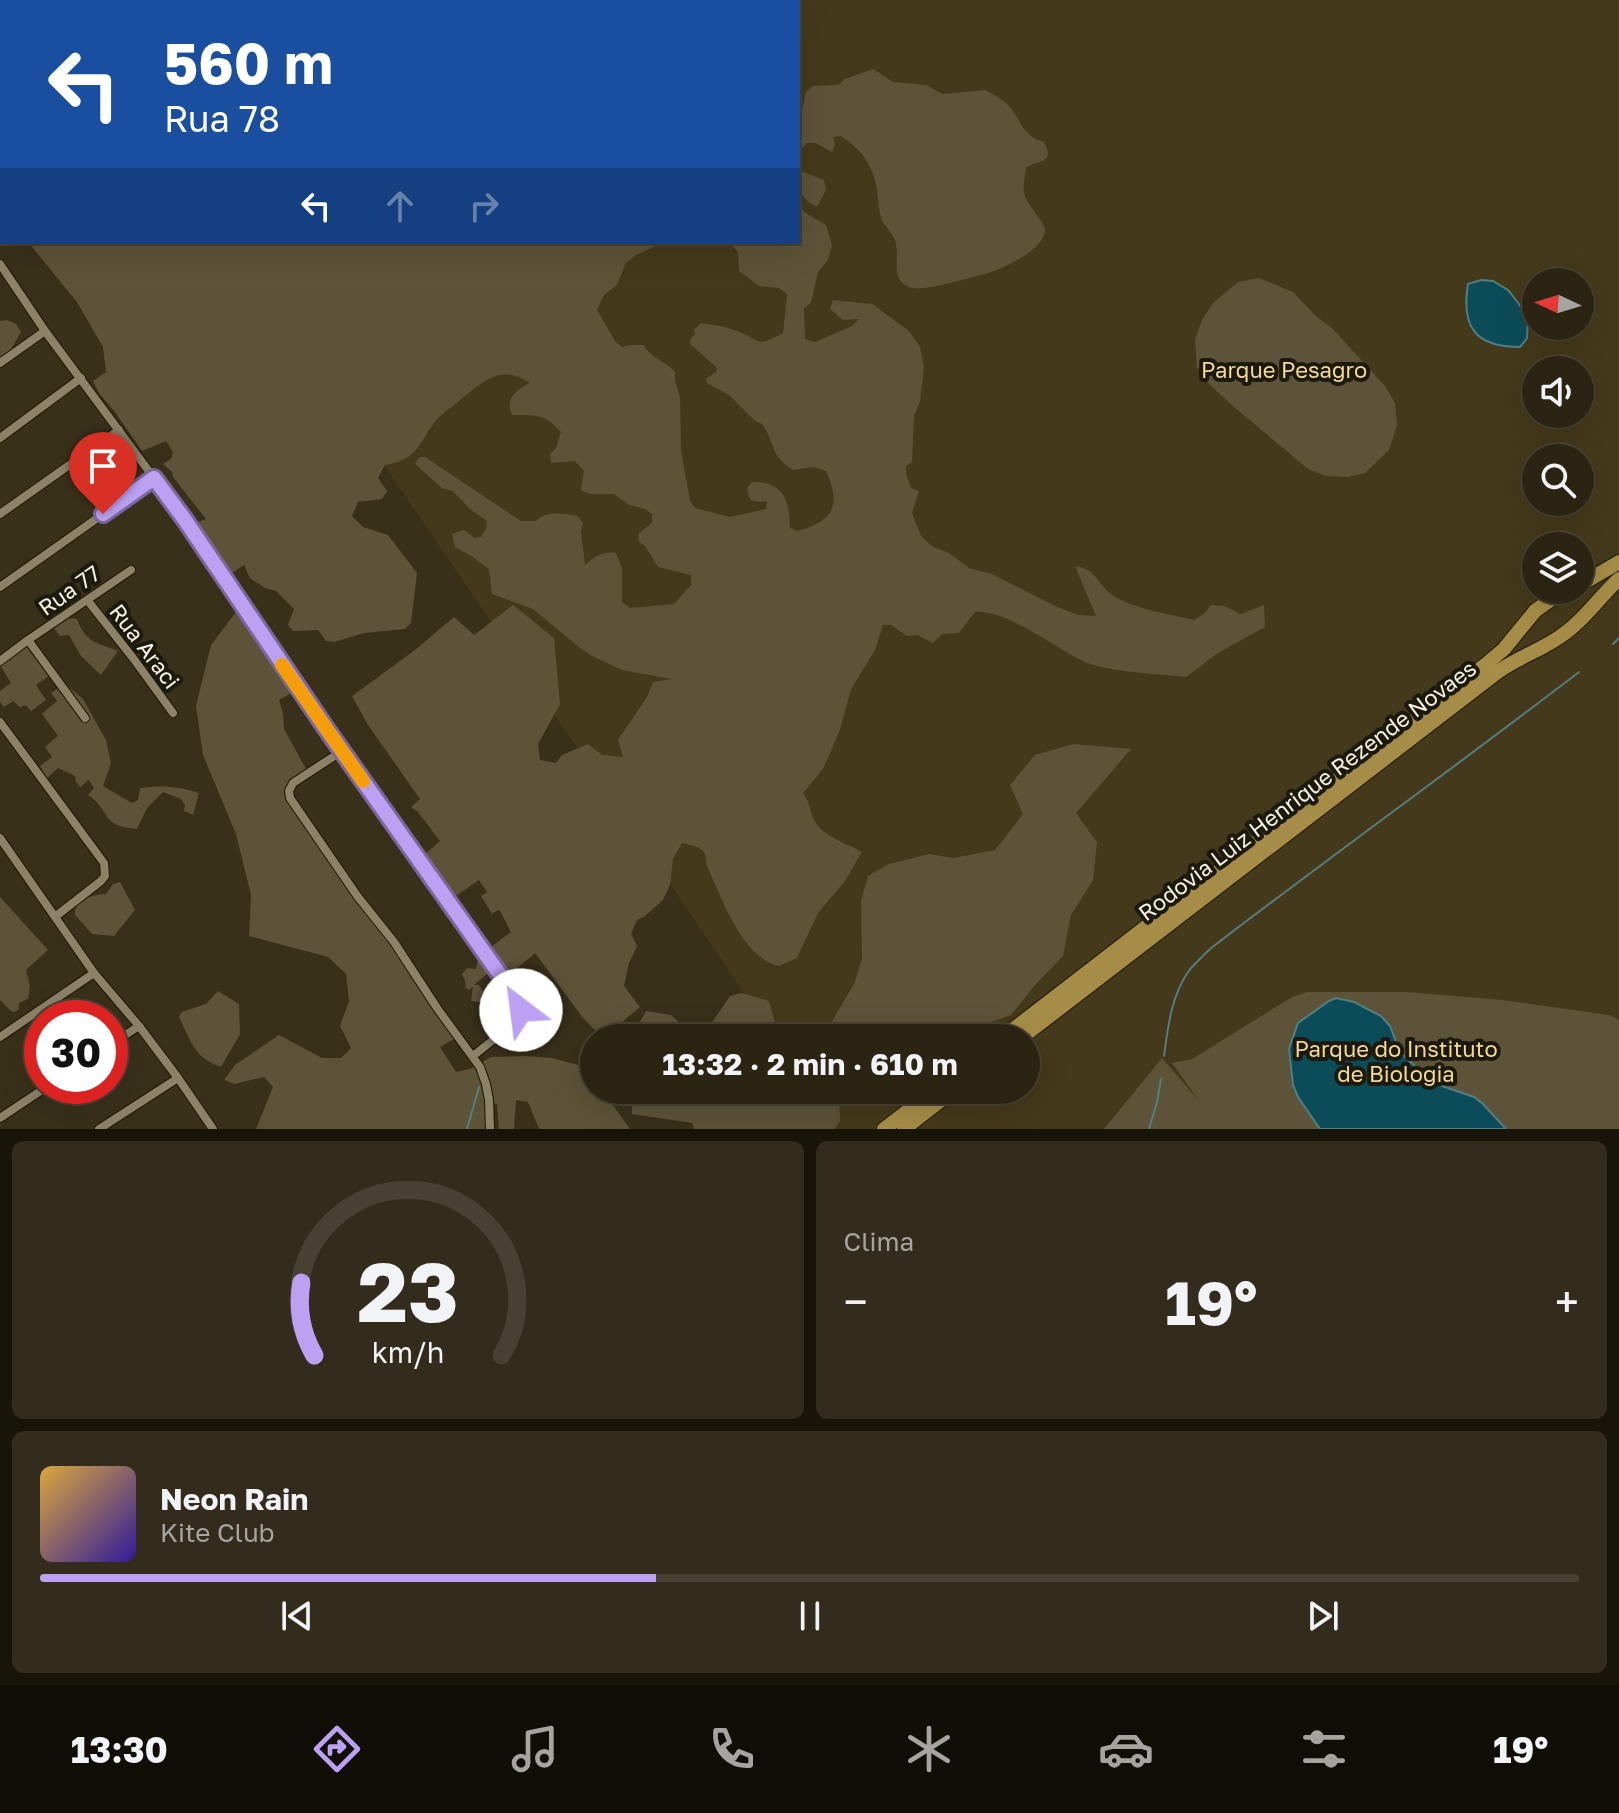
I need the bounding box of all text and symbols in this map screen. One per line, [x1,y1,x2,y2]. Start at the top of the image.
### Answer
text: 560 m [164,29,333,96]
icon: left [32,32,136,136]
text: Rua 78 [164,97,280,140]
icon: left [294,184,338,228]
icon: ahead [378,184,422,228]
icon: right [462,184,506,228]
north arrow [1522,268,1594,340]
map controls [1522,268,1594,604]
park label: Parque Pesagro [1201,356,1367,383]
button: sound [1522,356,1594,428]
pin [69,432,137,514]
icon: arrive [81,444,125,488]
button: search [1522,444,1594,516]
button: layers [1522,532,1594,604]
street label: Rua 77 [33,559,105,621]
street label: Rua Araci [104,598,186,694]
street label: Rodovia Luiz Henrique Rezende Novaes [1133,654,1481,926]
position arrow [479,968,563,1052]
speed limit sign: 30 [24,1000,128,1104]
park label: Parque do Instituto de Biologia [1294,1035,1498,1087]
text: 13:32 · 2 min · 610 m [662,1046,958,1082]
text: Clima [844,1226,914,1257]
text: 23 [357,1240,459,1340]
text: 19° [1165,1266,1257,1338]
text: − [844,1275,868,1328]
text: + [1555,1275,1579,1328]
text: km/h [371,1335,444,1369]
text: Neon Rain [160,1481,308,1517]
text: Kite Club [160,1517,275,1548]
icon: previous [275,1594,319,1638]
icon: pause [788,1594,832,1638]
icon: next [1301,1594,1345,1638]
icon: directions [309,1721,365,1777]
icon: music [507,1721,563,1777]
icon: phone [704,1721,760,1777]
icon: climate [901,1721,957,1777]
icon: car [1098,1721,1154,1777]
icon: filters [1296,1721,1352,1777]
text: 13:30 [71,1728,168,1771]
text: 19° [1493,1728,1548,1771]

